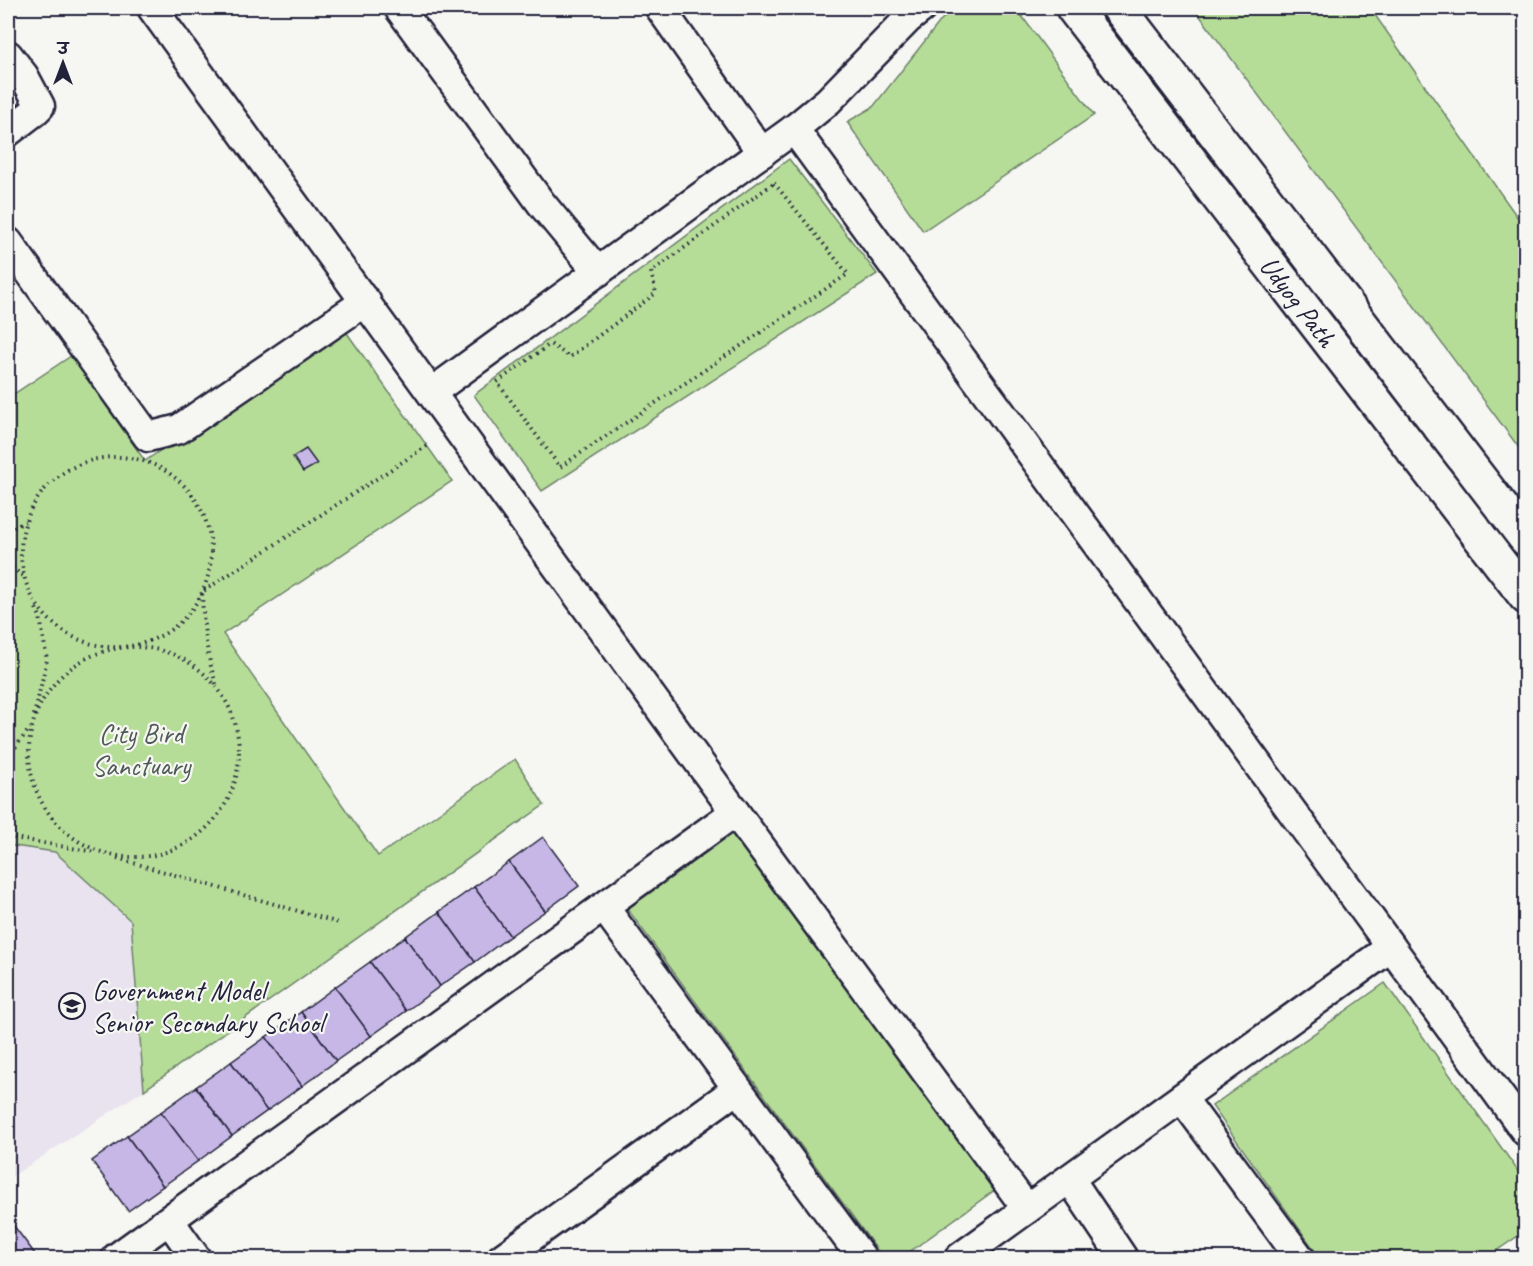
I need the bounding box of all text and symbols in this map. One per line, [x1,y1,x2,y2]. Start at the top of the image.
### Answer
north arrow [33,33,93,93]
text: उ [56,39,70,59]
street label: Udyog Path [1253,249,1345,355]
park label: City Bird Sanctuary [92,716,193,783]
place label: Government Model Senior Secondary School [92,973,329,1040]
school or university icon: Government Model Senior Secondary School [57,991,87,1021]

